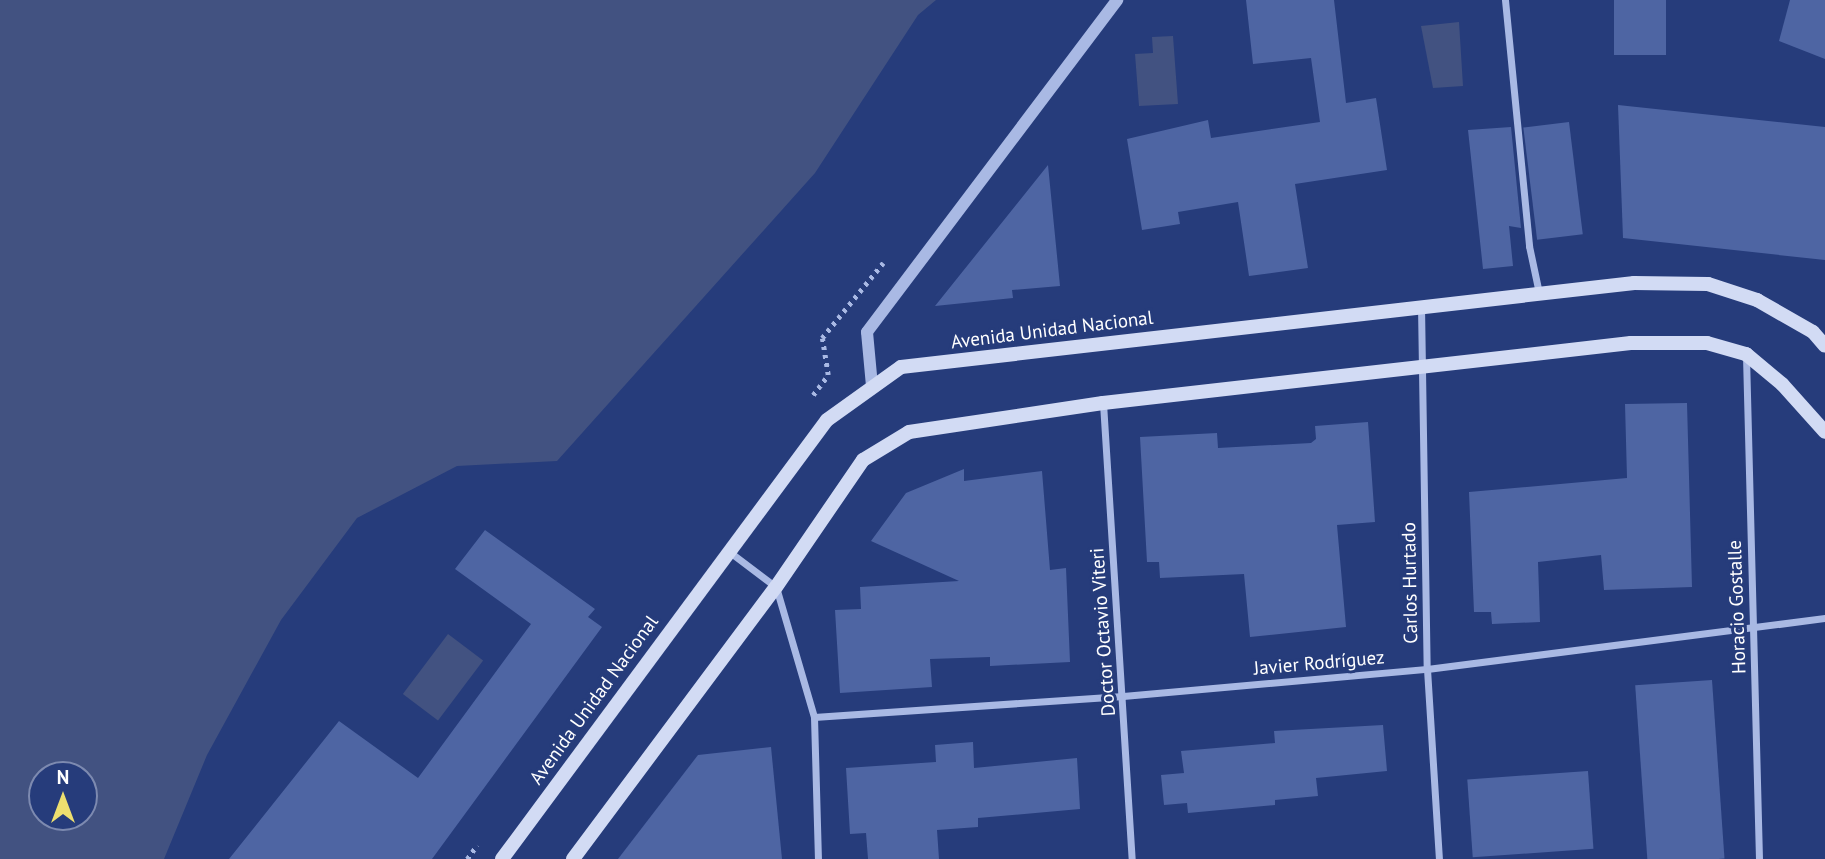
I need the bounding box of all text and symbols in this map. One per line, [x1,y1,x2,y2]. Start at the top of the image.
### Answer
street label: Avenida Unidad Nacional [950,306,1154,354]
street label: Carlos Hurtado [1398,522,1422,644]
street label: Horacio Gostalle [1723,540,1751,674]
street label: Doctor Octavio Viteri [1086,547,1120,717]
street label: Avenida Unidad Nacional [525,611,663,789]
street label: Javier Rodríguez [1253,646,1385,680]
north arrow [28,761,98,831]
text: N [57,765,69,789]

